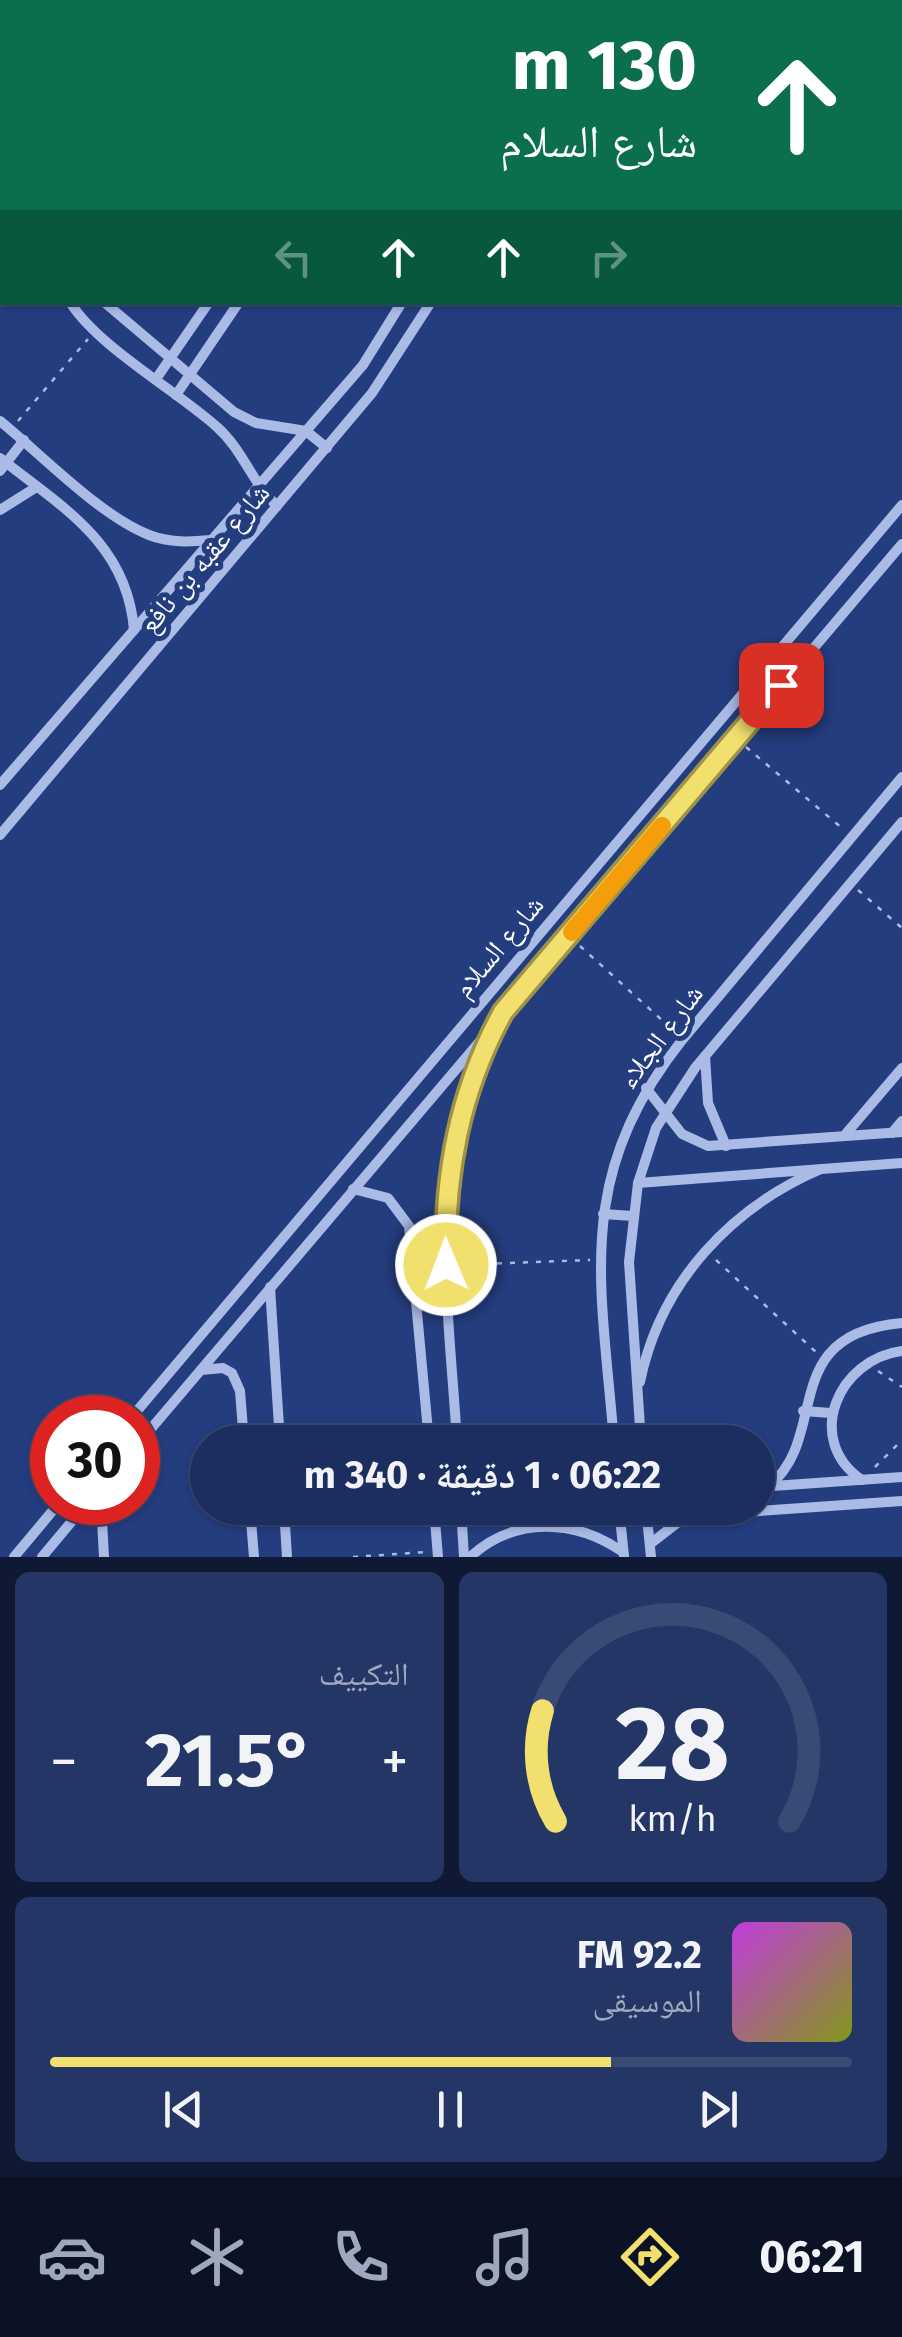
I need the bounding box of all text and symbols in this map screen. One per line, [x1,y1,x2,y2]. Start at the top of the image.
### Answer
text: 130 m [511,24,697,108]
icon: ahead [732,40,862,170]
text: شارع السلام [500,115,697,169]
icon: left [266,230,321,285]
icon: ahead [371,230,426,285]
icon: ahead [476,230,531,285]
icon: right [581,230,636,285]
street label: شارع عقبه بن نافع [132,477,277,641]
pin [739,643,824,728]
icon: arrive [754,658,809,713]
street label: شارع السلام [446,889,552,1005]
street label: شارع الجلاء [611,978,711,1095]
position arrow [394,1213,498,1317]
speed limit sign: 30 [30,1395,160,1525]
text: 06:22 · 1 دقيقة · 340 m [304,1452,661,1498]
text: التكييف [319,1655,409,1693]
text: 28 [616,1682,730,1807]
text: 21.5° [145,1716,314,1806]
text: − [50,1729,78,1795]
text: + [381,1729,408,1795]
text: km/h [629,1798,717,1840]
text: 92.2 FM [577,1932,702,1978]
text: الموسيقى [592,1982,702,2020]
icon: previous [156,2082,211,2137]
icon: pause [423,2082,478,2137]
icon: next [691,2082,746,2137]
icon: car [37,2222,107,2292]
icon: climate [182,2222,252,2292]
icon: phone [326,2222,396,2292]
icon: music [470,2222,540,2292]
icon: directions [615,2222,685,2292]
text: 06:21 [759,2230,865,2284]

